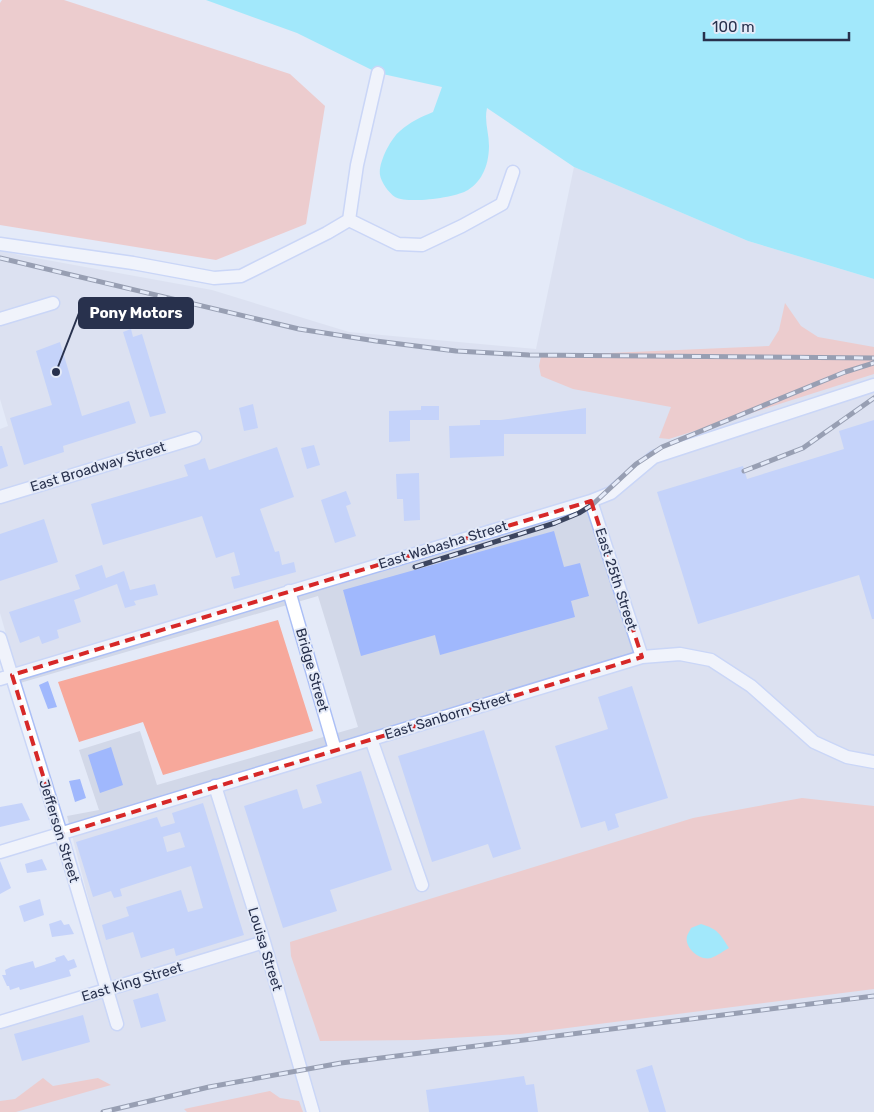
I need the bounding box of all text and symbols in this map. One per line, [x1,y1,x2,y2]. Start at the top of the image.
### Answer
scale bar [704,10,849,42]
text: 100 m [712,18,754,36]
callout: Pony Motors [79,298,193,328]
text: Pony Motors [89,304,183,322]
street label: East Broadway Street [28,438,168,496]
street label: East Wabasha Street [376,517,510,573]
street label: East 25th Street [591,526,641,633]
street label: Bridge Street [292,626,332,714]
street label: East Sanborn Street [383,689,514,743]
street label: Jefferson Street [35,777,83,885]
street label: Louisa Street [244,905,286,993]
street label: East King Street [79,958,185,1005]

